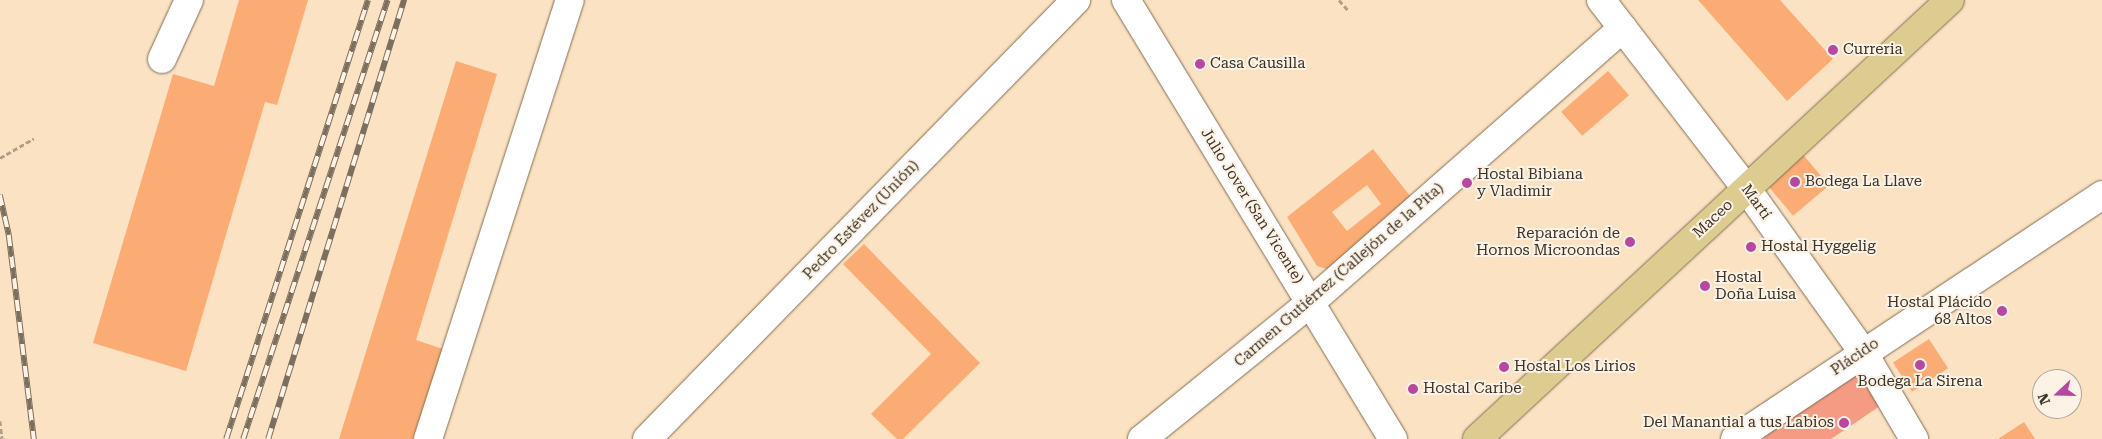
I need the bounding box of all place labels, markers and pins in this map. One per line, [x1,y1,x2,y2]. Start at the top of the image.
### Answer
place label: Curreria [1843,41,1903,59]
marker: Curreria [1827,44,1839,56]
place label: Casa Causilla [1210,55,1305,73]
marker: Casa Causilla [1194,58,1206,70]
place label: Hostal Bibiana y Vladimir [1477,165,1583,200]
place label: Bodega La Llave [1805,173,1922,191]
marker: Bodega La Llave [1789,176,1801,188]
marker: Hostal Bibiana y Vladimir [1461,177,1473,189]
place label: Reparación de Hornos Microondas [1476,224,1620,259]
marker: Reparación de Hornos Microondas [1624,236,1636,248]
place label: Hostal Hyggelig [1761,238,1876,256]
marker: Hostal Hyggelig [1745,241,1757,253]
place label: Hostal Doña Luisa [1715,268,1796,303]
marker: Hostal Doña Luisa [1699,280,1711,292]
place label: Hostal Plácido 68 Altos [1887,293,1992,328]
marker: Hostal Plácido 68 Altos [1996,305,2008,317]
place label: Hostal Los Lirios [1514,358,1636,376]
marker: Bodega La Sirena [1914,359,1926,371]
marker: Hostal Los Lirios [1498,361,1510,373]
place label: Bodega La Sirena [1858,373,1982,391]
place label: Hostal Caribe [1423,380,1522,398]
marker: Hostal Caribe [1407,383,1419,395]
place label: Del Manantial a tus Labios [1643,414,1834,432]
marker: Del Manantial a tus Labios [1838,417,1850,429]

